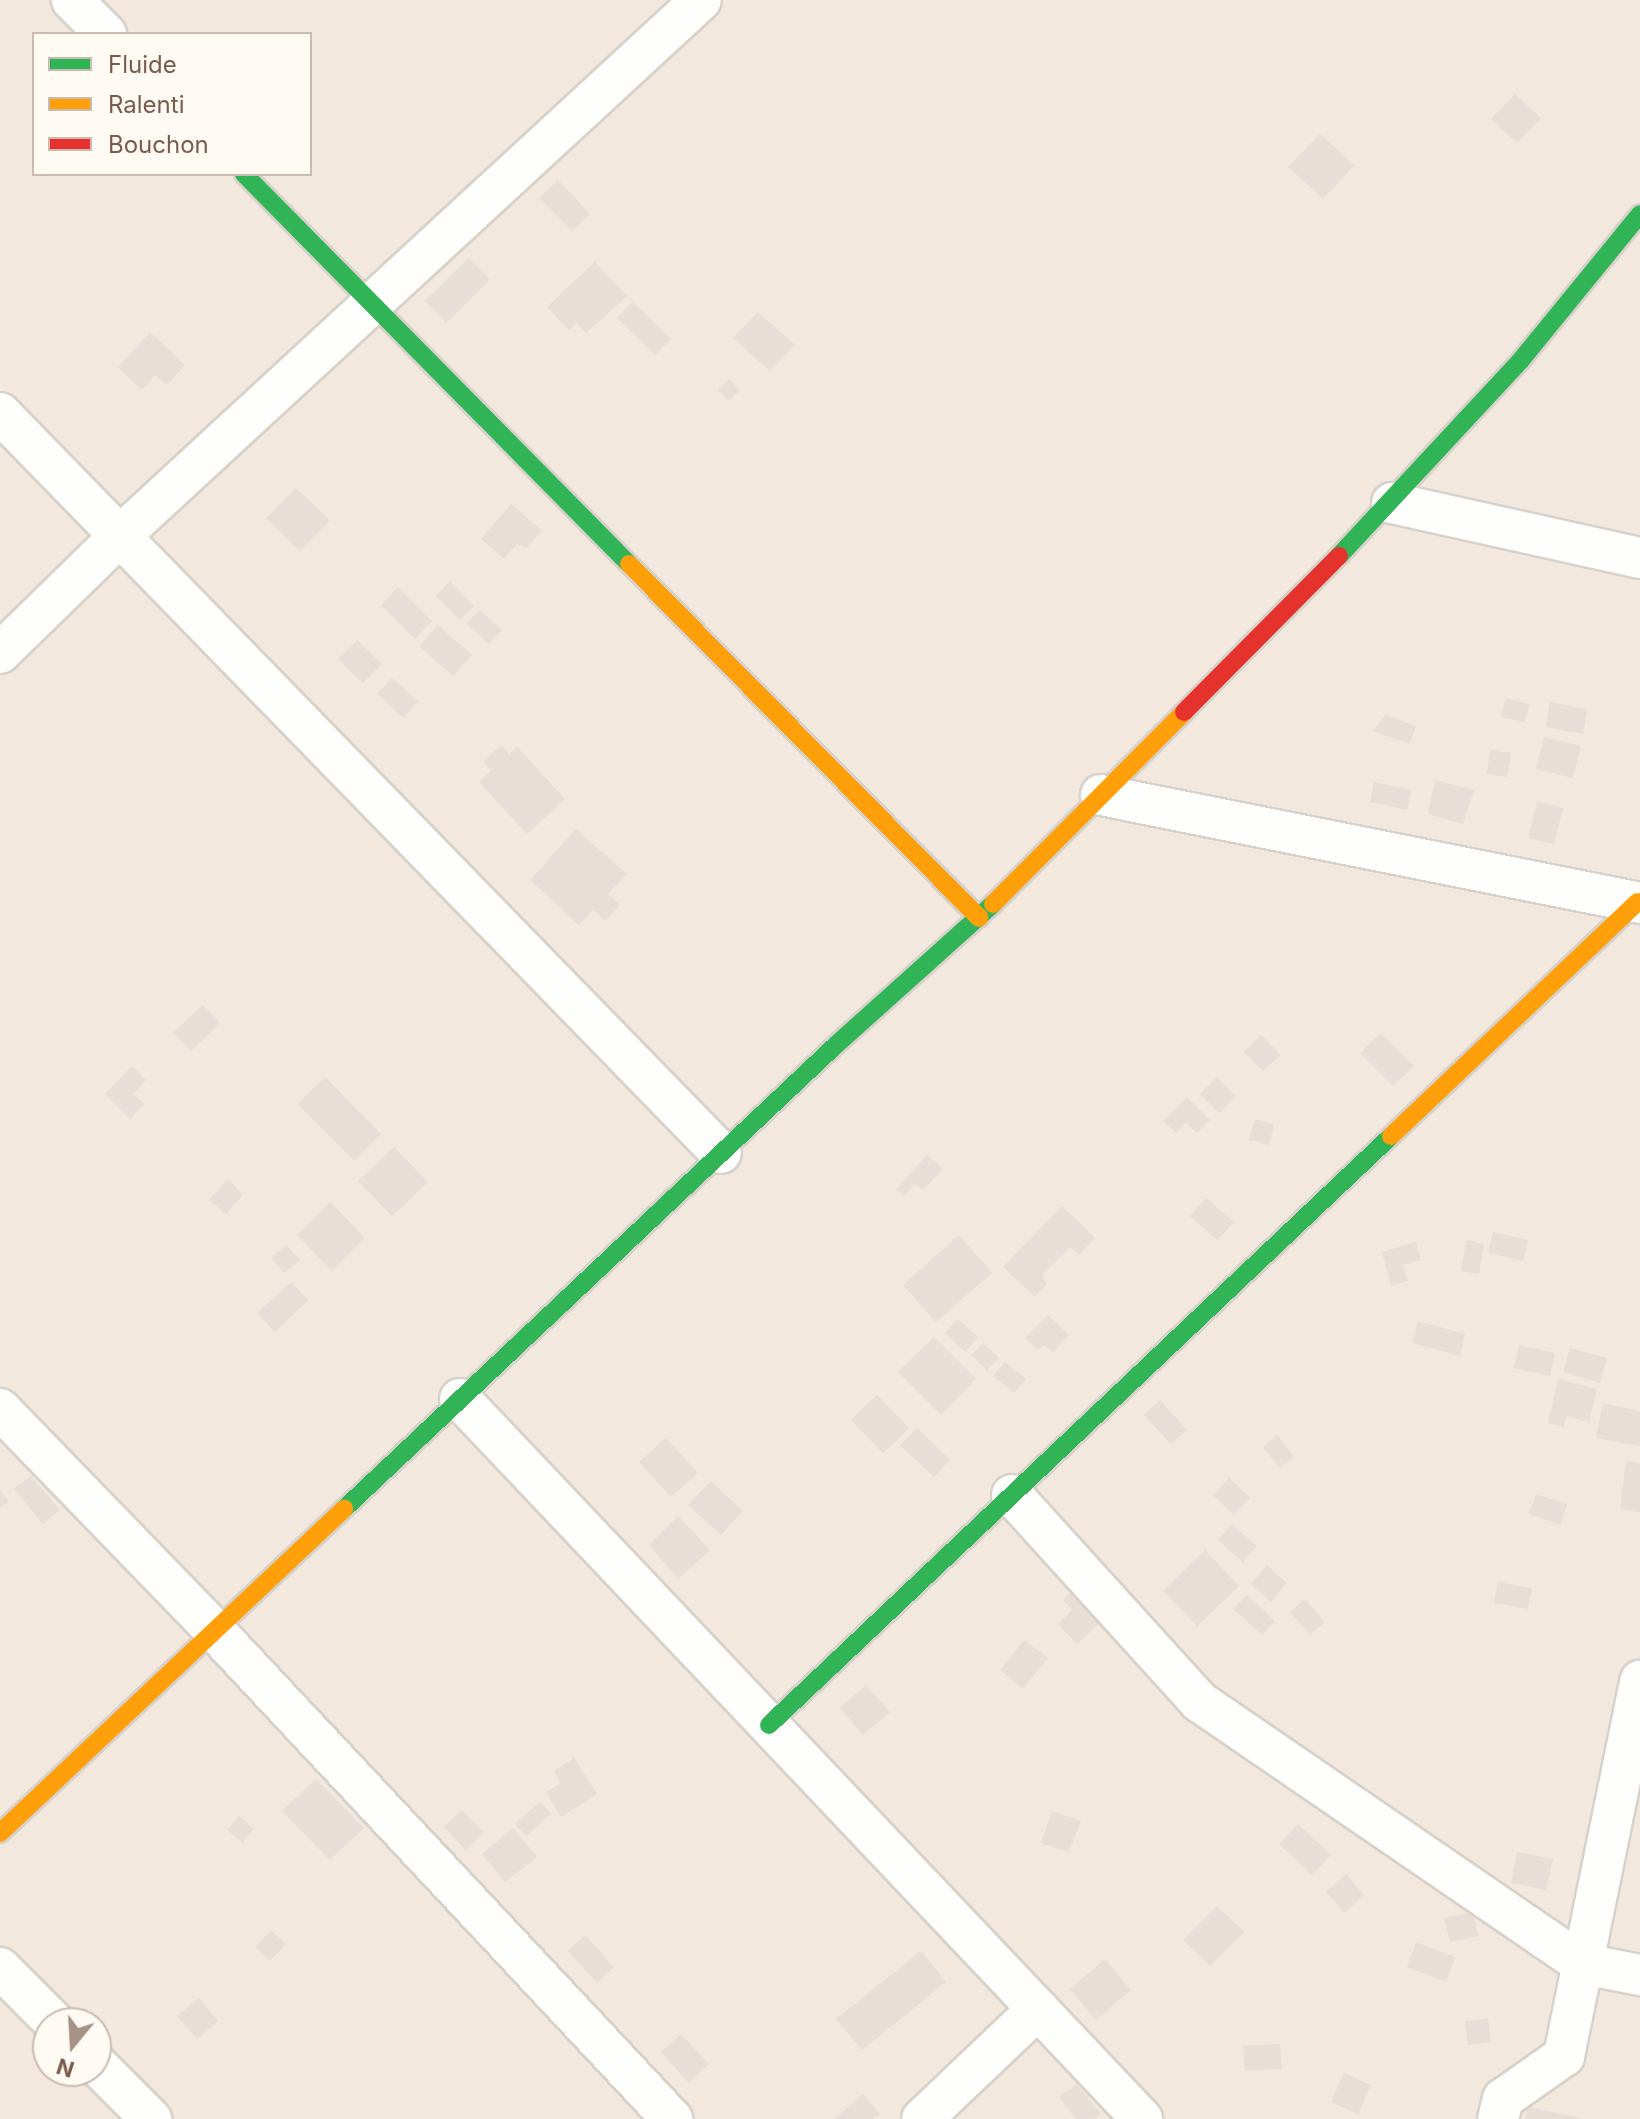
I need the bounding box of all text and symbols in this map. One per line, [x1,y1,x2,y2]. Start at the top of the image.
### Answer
legend [32,32,312,176]
text: Fluide [108,50,177,79]
text: Ralenti [108,90,184,119]
text: Bouchon [108,130,209,159]
north arrow [32,2007,112,2087]
text: N [53,2053,77,2083]

